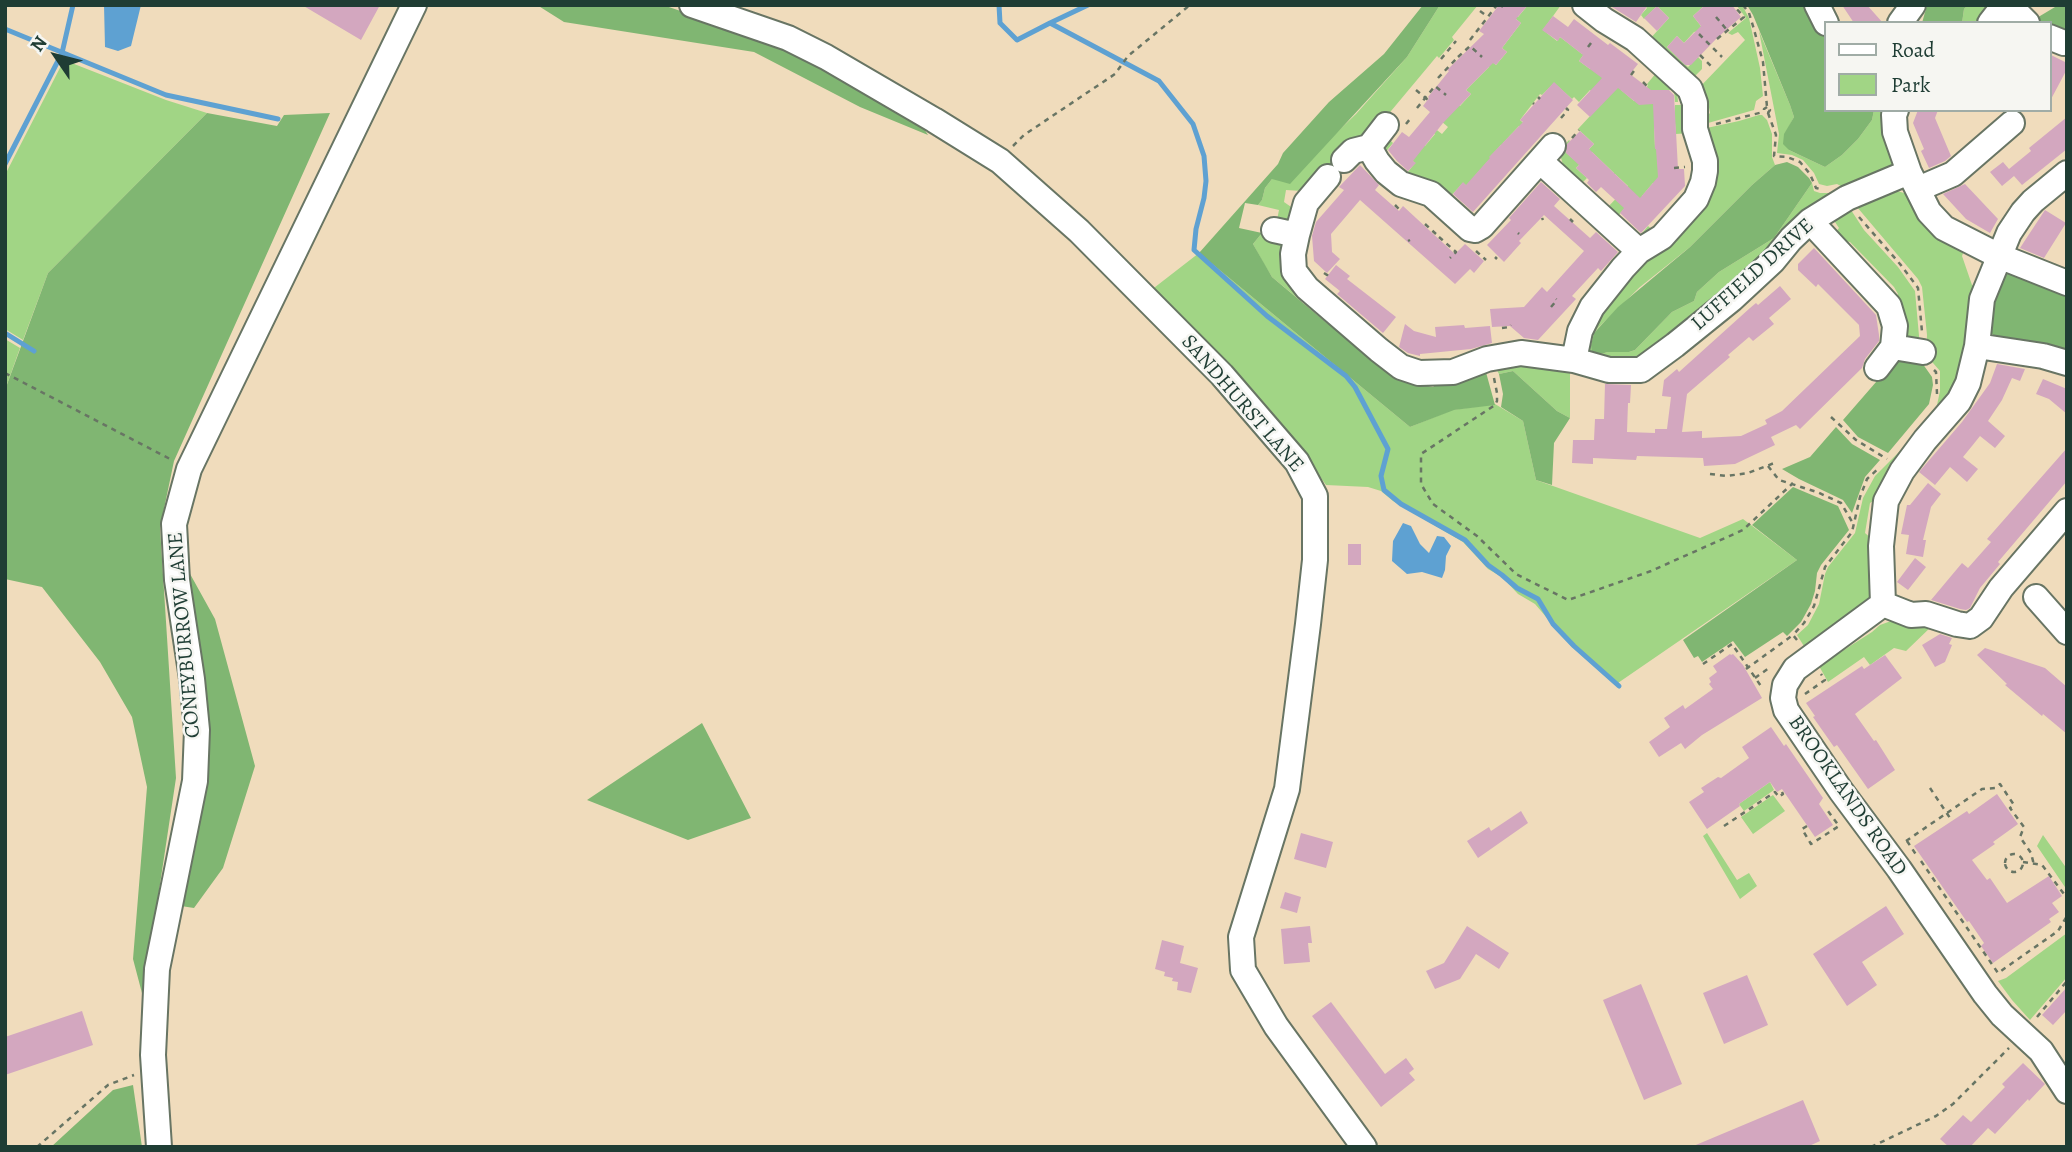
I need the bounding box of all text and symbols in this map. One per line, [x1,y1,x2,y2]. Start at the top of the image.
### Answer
north arrow [21,21,91,91]
legend [1824,21,2051,112]
text: N [24,31,53,57]
text: Road [1891,36,1935,64]
text: Park [1891,71,1930,99]
street label: LUFFIELD DRIVE [1687,213,1819,337]
street label: SANDHURST LANE [1175,330,1309,478]
street label: CONEYBURROW LANE [163,531,207,739]
street label: BROOKLANDS ROAD [1782,711,1912,881]

